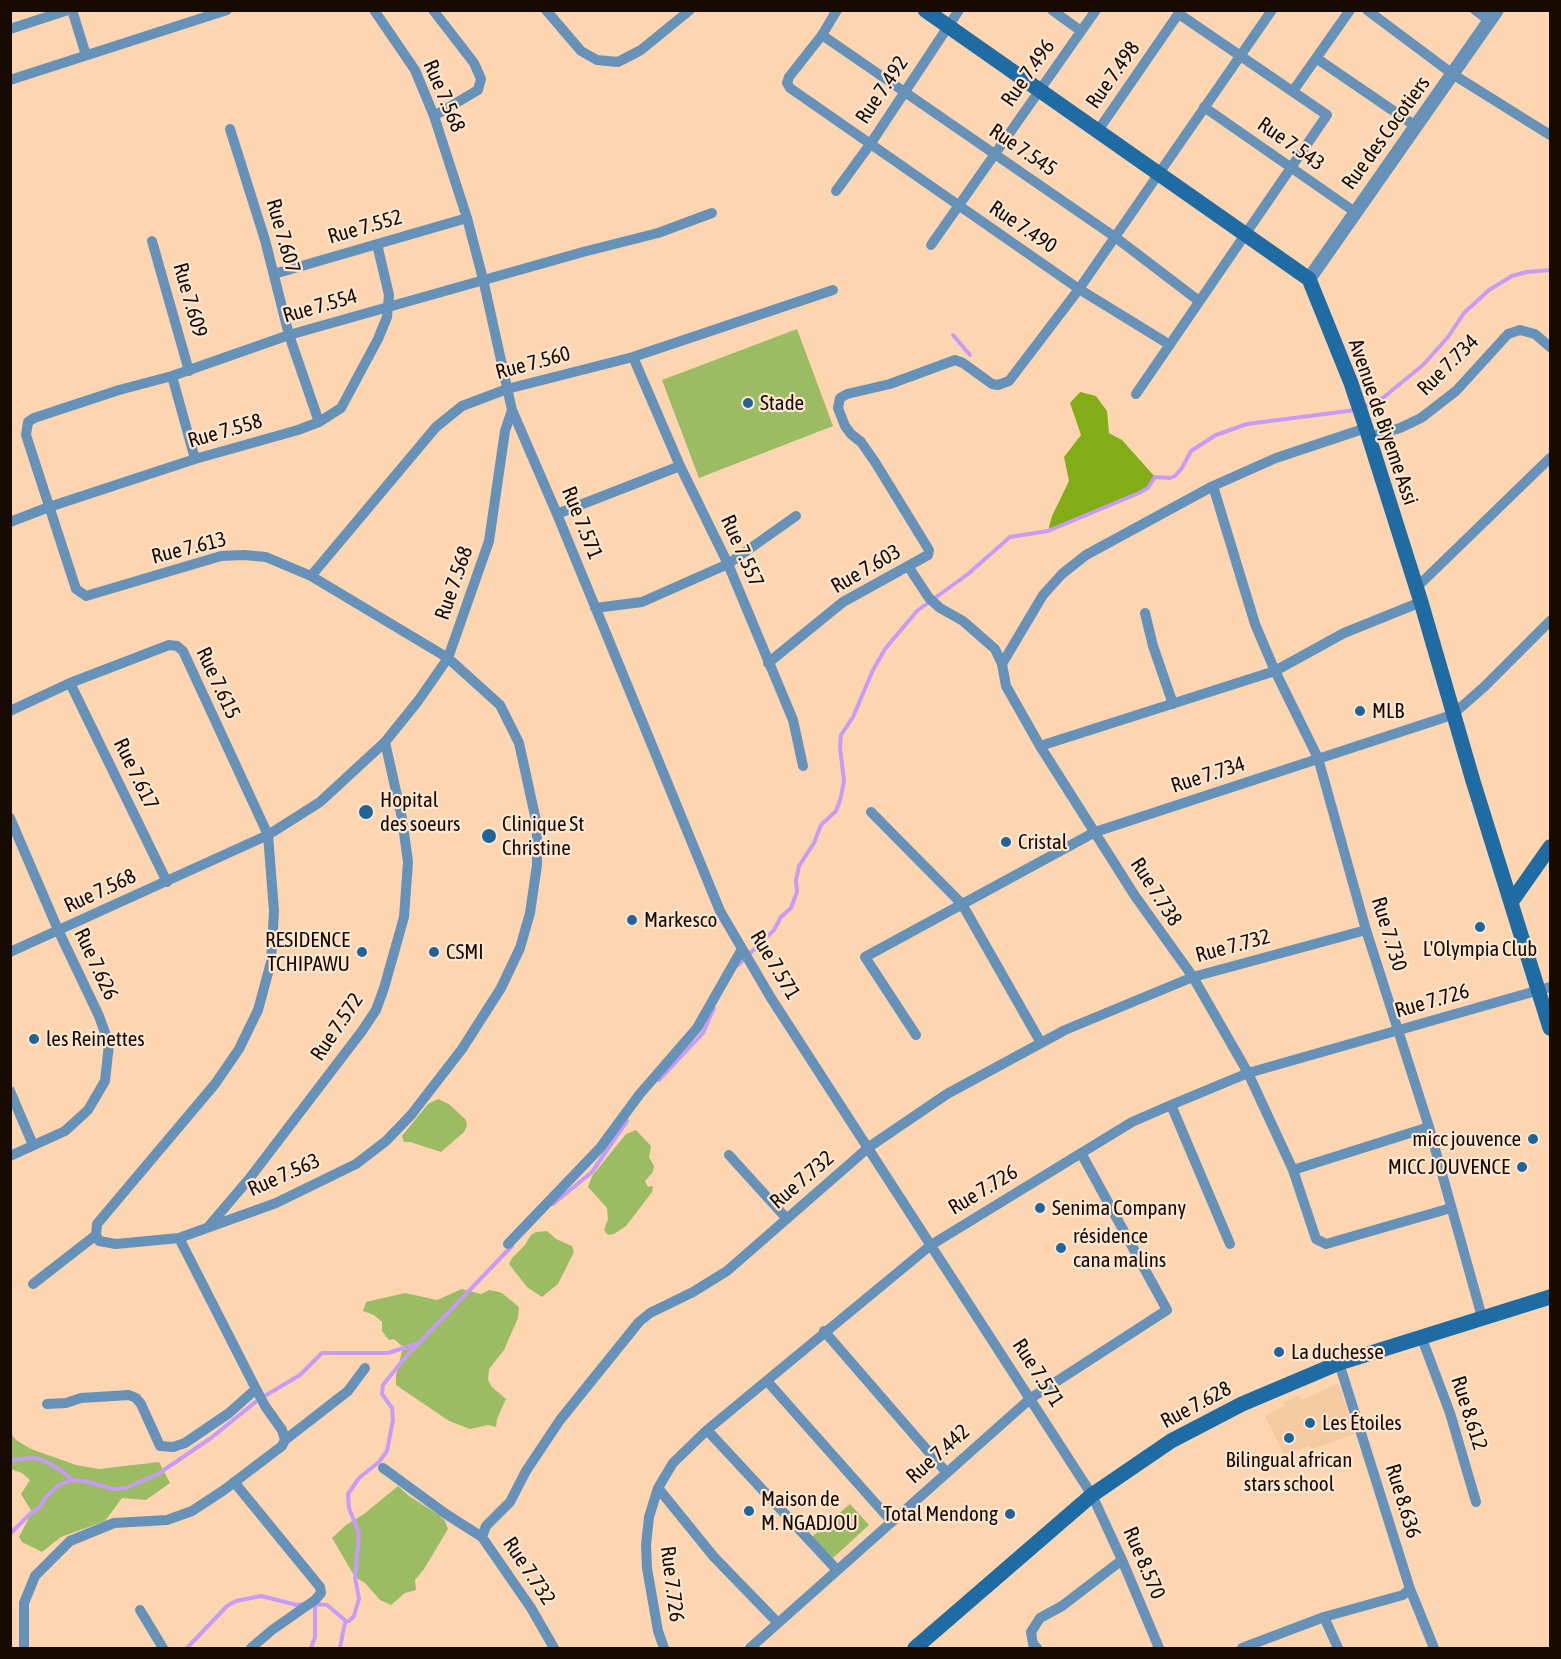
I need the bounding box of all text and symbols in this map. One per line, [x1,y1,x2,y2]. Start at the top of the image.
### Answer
street label: Rue 7.496 [996,35,1060,111]
street label: Rue 7.498 [1081,37,1145,113]
street label: Rue 7.492 [850,51,914,129]
street label: Rue 7.568 [418,56,470,136]
street label: Rue des Cocotiers [1336,71,1436,195]
street label: Rue 7.543 [1253,112,1329,176]
street label: Rue 7.545 [984,118,1062,182]
street label: Rue 7.490 [984,195,1062,259]
street label: Rue 7.607 [260,196,306,276]
street label: Rue 7.552 [325,204,405,250]
street label: Rue 7.609 [167,260,213,340]
street label: Rue 7.554 [280,283,360,329]
street label: Rue 7.734 [1412,329,1484,401]
street label: Avenue de Biyeme Assi [1343,336,1423,508]
street label: Rue 7.560 [493,341,573,385]
place label: Stade [760,390,804,416]
marker: Stade [741,396,755,410]
street label: Rue 7.558 [185,408,265,454]
street label: Rue 7.571 [556,483,608,563]
street label: Rue 7.557 [715,511,769,591]
street label: Rue 7.613 [149,527,229,569]
street label: Rue 7.603 [827,539,905,599]
street label: Rue 7.568 [430,543,478,623]
street label: Rue 7.615 [190,643,246,723]
place label: MLB [1372,698,1404,724]
marker: MLB [1353,704,1367,718]
street label: Rue 7.617 [108,734,164,814]
street label: Rue 7.734 [1168,751,1248,799]
place label: Hopital des soeurs [380,787,460,837]
marker: Hopital des soeurs [357,803,375,821]
place label: Clinique St Christine [502,811,584,861]
marker: Clinique St Christine [480,827,498,845]
place label: Cristal [1018,829,1067,855]
marker: Cristal [999,835,1013,849]
street label: Rue 7.738 [1125,853,1187,931]
street label: Rue 7.568 [60,863,140,919]
street label: Rue 7.730 [1366,894,1412,974]
place label: Markesco [644,907,717,933]
marker: Markesco [625,913,639,927]
marker: L'Olympia Club [1473,920,1487,934]
street label: Rue 7.626 [68,924,124,1004]
street label: Rue 7.732 [1193,924,1273,968]
street label: Rue 7.571 [745,926,805,1004]
place label: RESIDENCE TCHIPAWU [265,927,350,977]
place label: L'Olympia Club [1423,936,1537,962]
place label: CSMI [446,939,484,965]
marker: RESIDENCE TCHIPAWU [355,945,369,959]
marker: CSMI [427,945,441,959]
street label: Rue 7.726 [1392,978,1472,1024]
street label: Rue 7.572 [305,988,369,1066]
place label: les Reinettes [46,1026,145,1052]
marker: les Reinettes [27,1032,41,1046]
place label: micc jouvence [1412,1126,1521,1152]
marker: micc jouvence [1526,1132,1540,1146]
street label: Rue 7.732 [765,1145,839,1215]
street label: Rue 7.563 [244,1148,324,1202]
place label: MICC JOUVENCE [1388,1154,1510,1180]
street label: Rue 7.726 [944,1160,1022,1220]
marker: MICC JOUVENCE [1515,1160,1529,1174]
place label: Senima Company [1052,1195,1186,1221]
marker: Senima Company [1033,1201,1047,1215]
place label: résidence cana malins [1073,1223,1166,1273]
marker: résidence cana malins [1054,1241,1068,1255]
street label: Rue 7.571 [1007,1334,1069,1412]
place label: La duchesse [1291,1339,1384,1365]
marker: La duchesse [1272,1345,1286,1359]
street label: Rue 8.612 [1445,1373,1493,1453]
street label: Rue 7.628 [1156,1376,1236,1434]
place label: Les Étoiles [1322,1410,1402,1436]
marker: Les Étoiles [1303,1416,1317,1430]
street label: Rue 7.442 [901,1419,975,1489]
marker: Bilingual african stars school [1282,1431,1296,1445]
place label: Bilingual african stars school [1225,1447,1353,1497]
street label: Rue 8.636 [1380,1461,1426,1541]
place label: Maison de M. NGADJOU [761,1486,858,1536]
place label: Total Mendong [883,1501,998,1527]
marker: Maison de M. NGADJOU [742,1504,756,1518]
marker: Total Mendong [1003,1507,1017,1521]
street label: Rue 8.570 [1118,1523,1170,1603]
street label: Rue 7.732 [497,1532,561,1610]
street label: Rue 7.726 [655,1545,689,1623]

